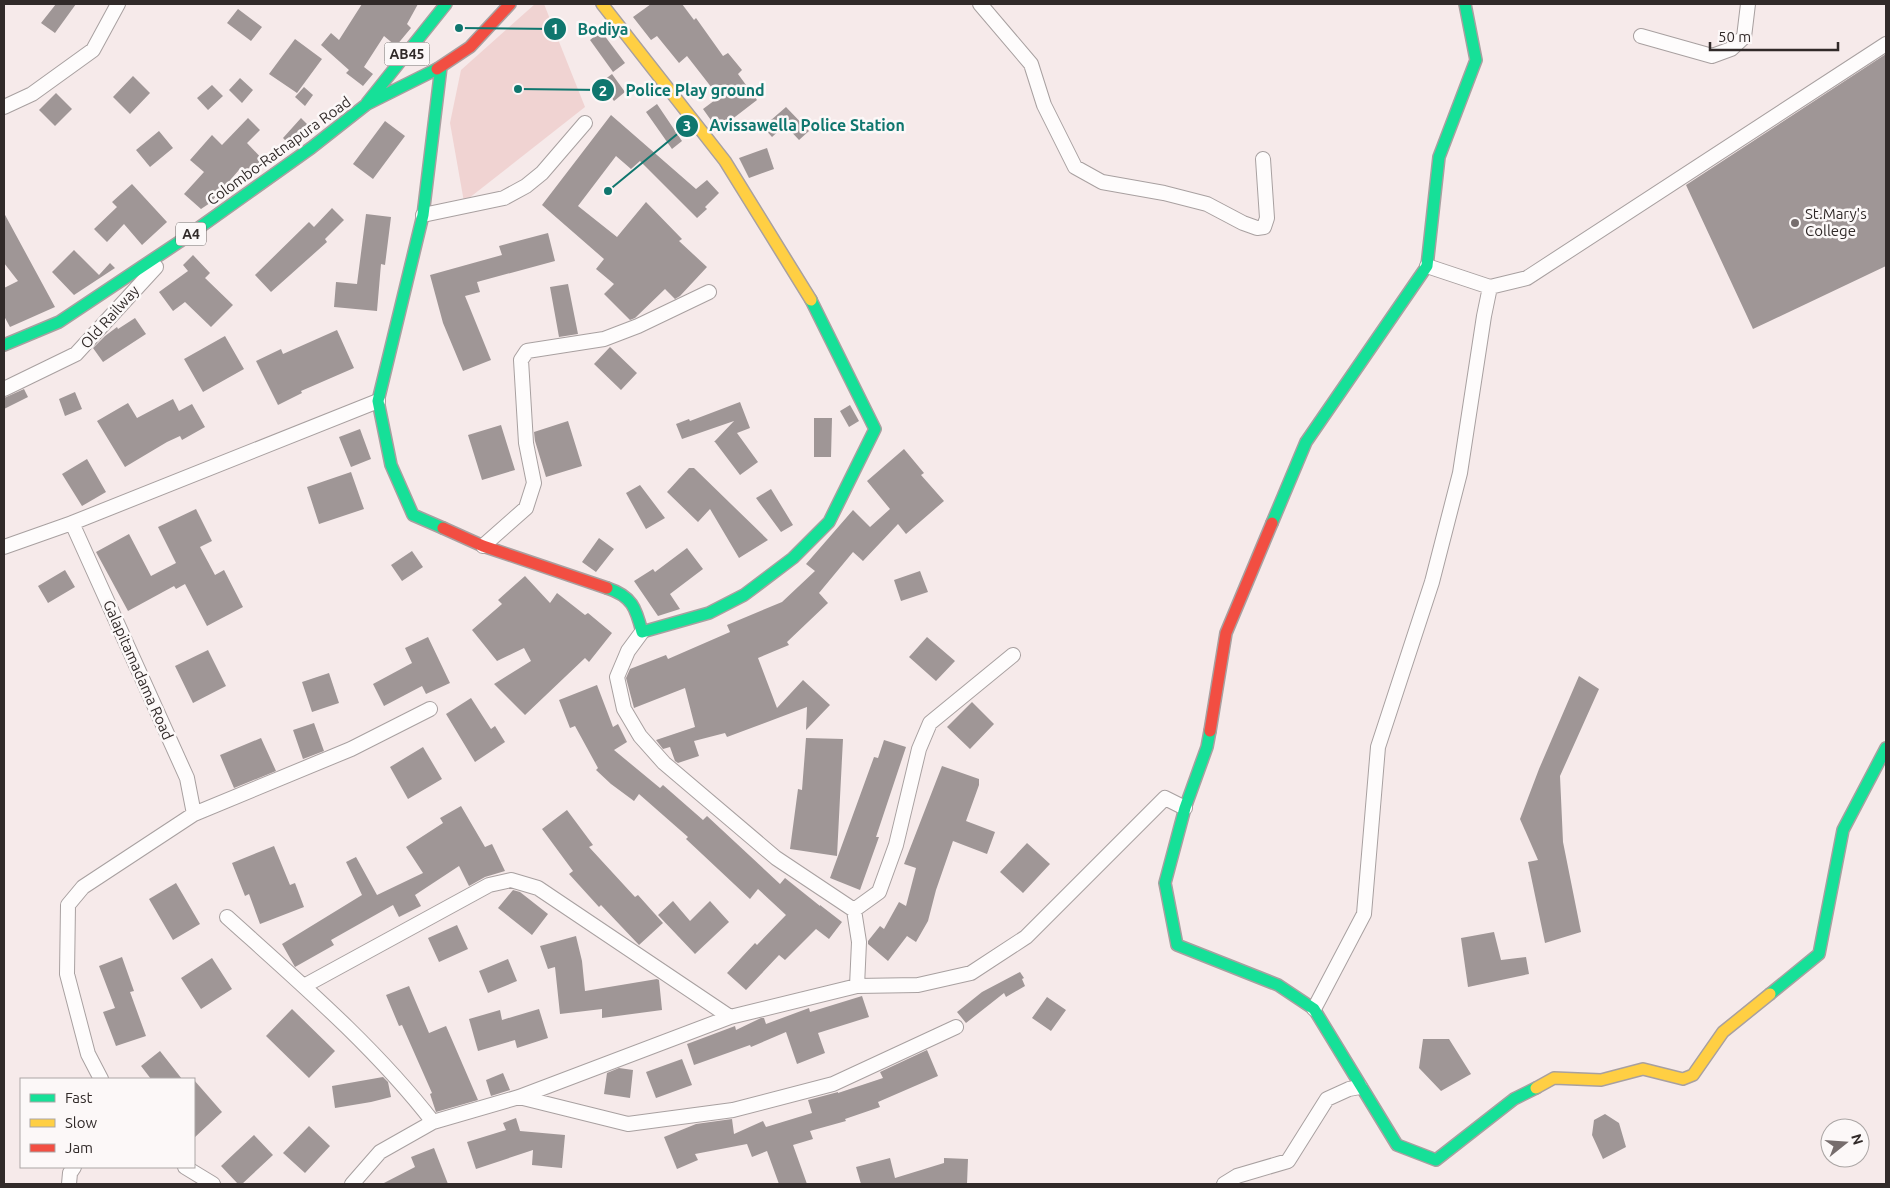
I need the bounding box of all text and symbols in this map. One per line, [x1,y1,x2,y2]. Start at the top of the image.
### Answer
callout: Bodiya [542,13,638,44]
text: 1 [551,20,559,37]
text: Bodiya [577,20,629,38]
scale bar [1710,20,1838,52]
text: 50 m [1718,28,1751,45]
road number: AB45 [384,42,430,66]
callout: Police Play ground [591,75,775,106]
text: Police Play ground [625,81,765,99]
text: 2 [599,82,607,99]
street label: Colombo-Ratnapura Road [204,93,354,208]
callout: Avissawella Police Station [674,110,915,141]
text: Avissawella Police Station [709,116,905,134]
text: 3 [683,117,691,134]
place label: St.Mary's College [1805,205,1867,239]
marker: St.Mary's College [1789,217,1801,229]
road number: A4 [176,222,206,245]
street label: Old Railway [77,282,142,352]
street label: Galapitamadama Road [100,597,177,742]
legend [20,1078,195,1168]
text: Fast [65,1089,93,1106]
text: Slow [65,1114,98,1131]
north arrow [1820,1118,1870,1168]
text: N [1848,1132,1867,1147]
text: Jam [65,1139,93,1156]

